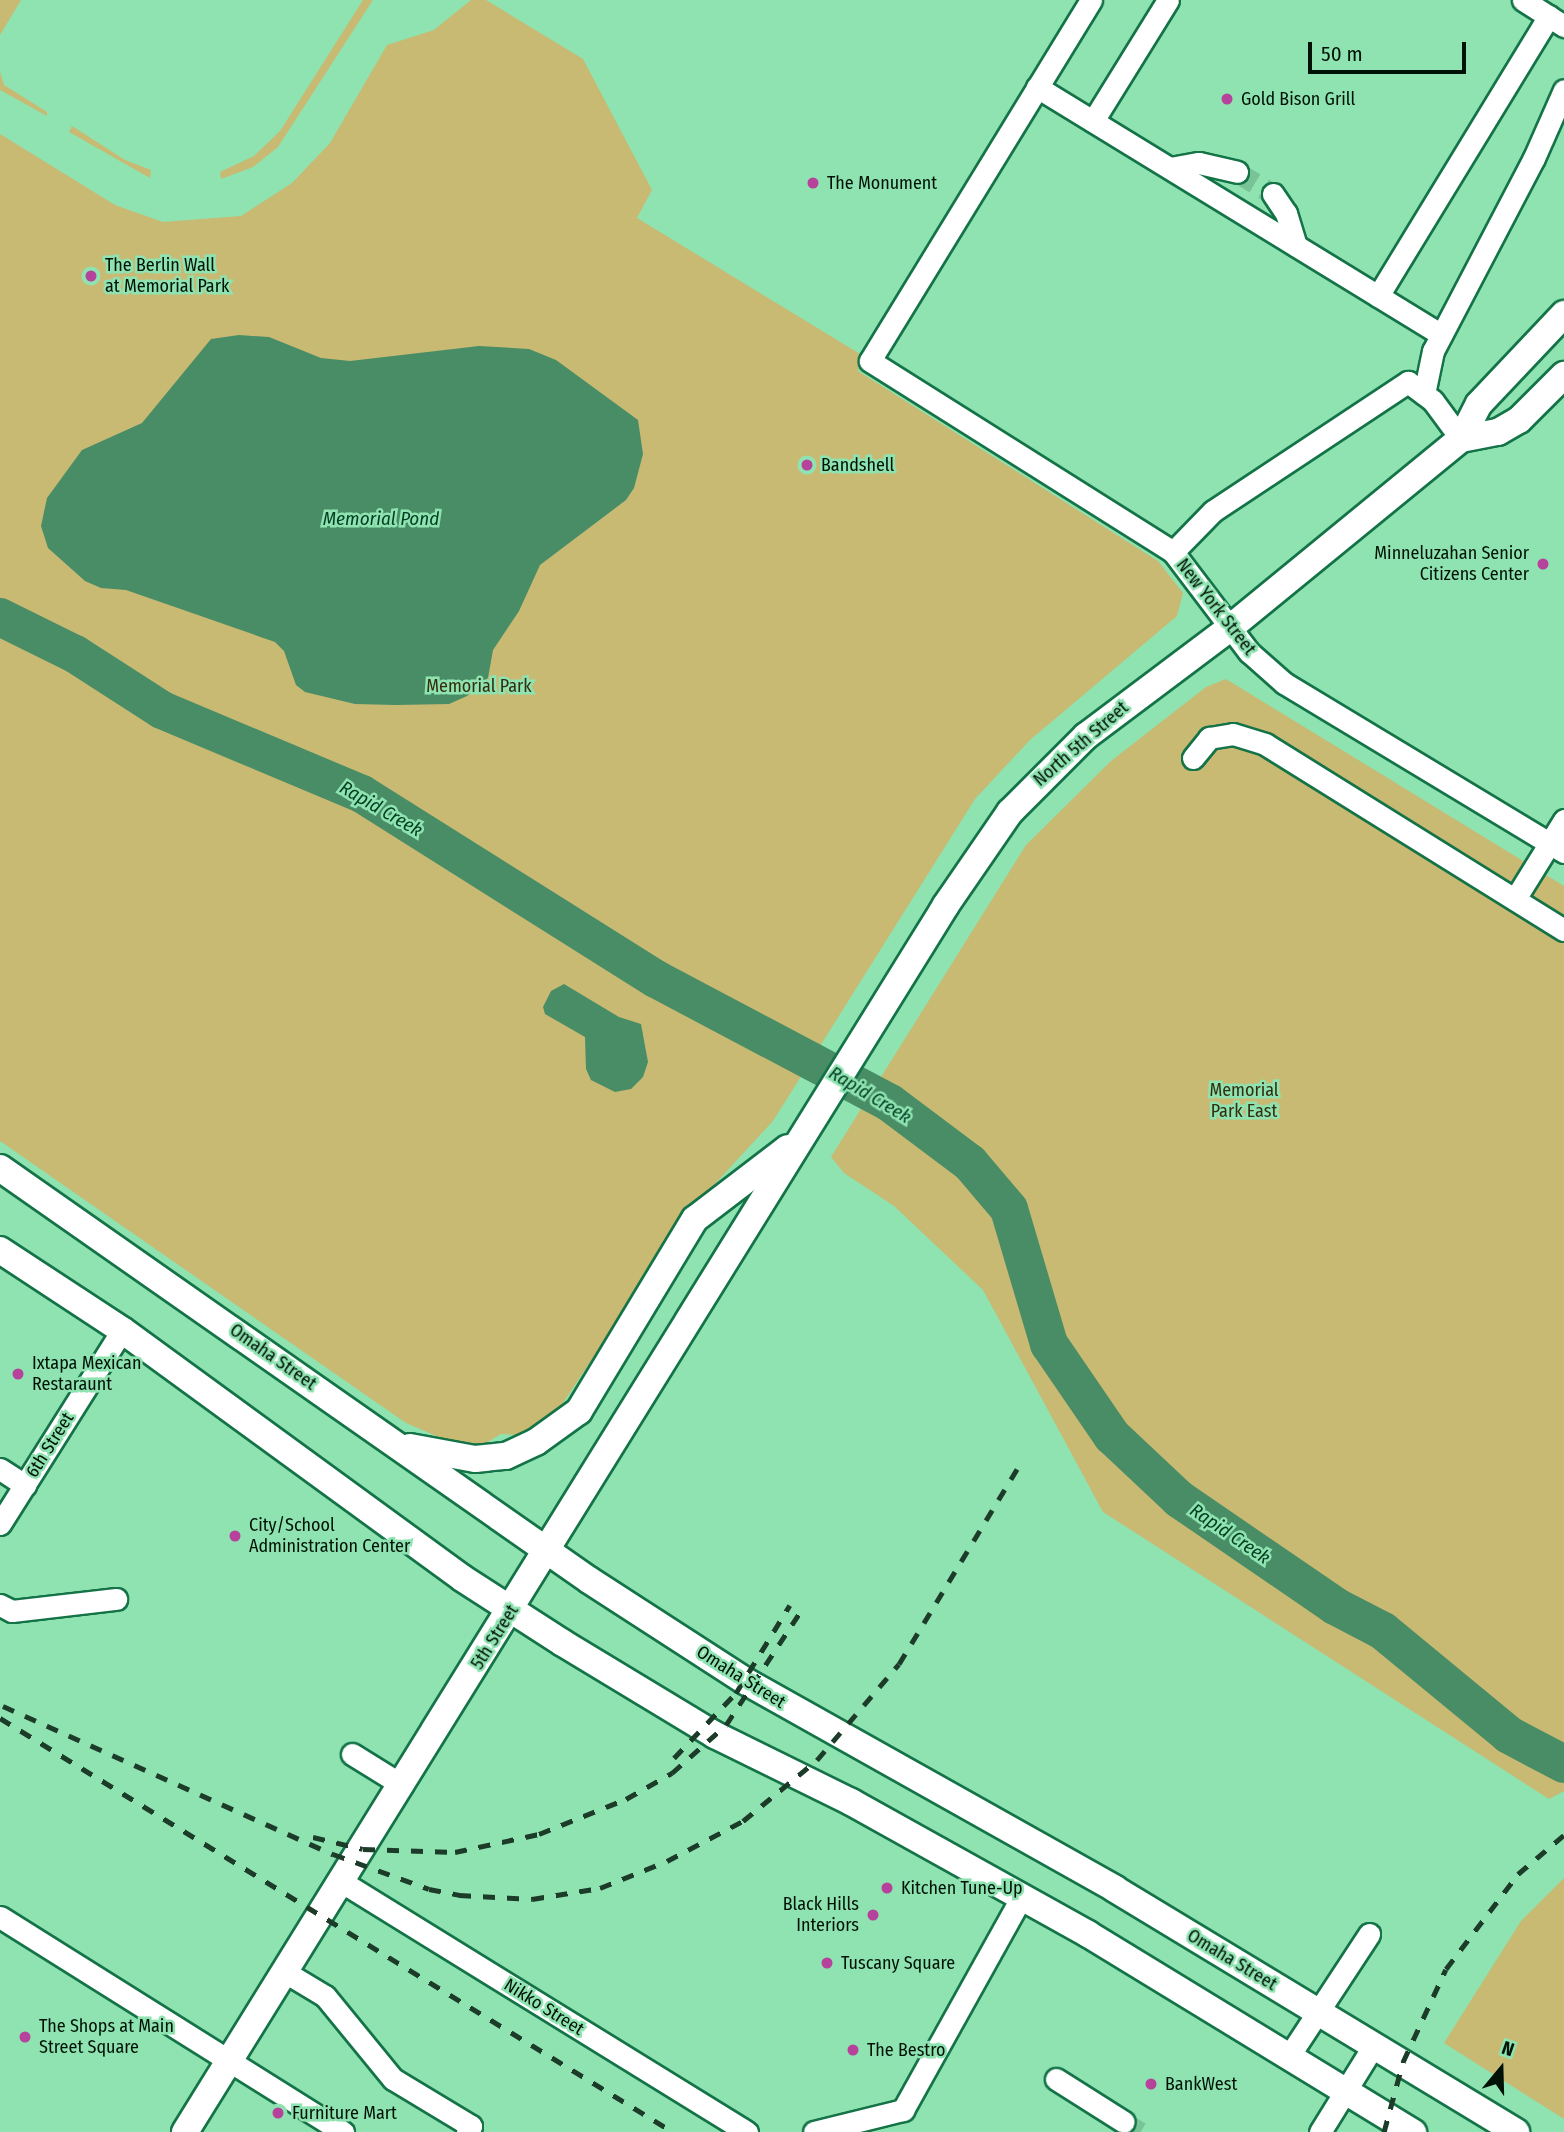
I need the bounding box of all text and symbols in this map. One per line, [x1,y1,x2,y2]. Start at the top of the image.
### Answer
scale bar [1312,28,1470,72]
text: 50 m [1321,41,1363,67]
place label: Gold Bison Grill [1241,88,1355,110]
marker: Gold Bison Grill [1219,91,1235,107]
place label: The Monument [827,172,937,194]
marker: The Monument [805,175,821,191]
place label: The Berlin Wall at Memorial Park [105,255,229,298]
marker: The Berlin Wall at Memorial Park [83,268,99,284]
place label: Bandshell [821,454,894,476]
marker: Bandshell [799,457,815,473]
water label: Memorial Pond [323,508,439,530]
place label: Minneluzahan Senior Citizens Center [1374,543,1529,586]
street label: New York Street [1172,555,1260,659]
marker: Minneluzahan Senior Citizens Center [1535,556,1551,572]
park label: Memorial Park [426,675,532,697]
street label: North 5th Street [1029,697,1133,791]
water label: Rapid Creek [336,776,426,842]
water label: Rapid Creek [825,1062,915,1128]
park label: Memorial Park East [1209,1080,1279,1122]
street label: Omaha Street [226,1319,320,1395]
place label: Ixtapa Mexican Restaraunt [32,1353,141,1396]
marker: Ixtapa Mexican Restaraunt [10,1366,26,1382]
street label: 6th Street [22,1408,78,1482]
water label: Rapid Creek [1186,1499,1274,1569]
place label: City/School Administration Center [249,1515,410,1558]
marker: City/School Administration Center [227,1528,243,1544]
street label: 5th Street [467,1601,523,1673]
street label: Omaha Street [693,1641,789,1713]
place label: Kitchen Tune-Up [901,1877,1023,1899]
marker: Kitchen Tune-Up [879,1880,895,1896]
place label: Black Hills Interiors [783,1894,859,1937]
marker: Black Hills Interiors [865,1907,881,1923]
street label: Omaha Street [1183,1925,1281,1995]
place label: Tuscany Square [841,1952,955,1974]
marker: Tuscany Square [819,1955,835,1971]
street label: Nikko Street [500,1974,588,2040]
place label: The Shops at Main Street Square [39,2016,174,2058]
marker: The Shops at Main Street Square [17,2029,33,2045]
north arrow [1466,2034,1536,2104]
text: N [1499,2036,1517,2061]
place label: The Bestro [867,2039,945,2061]
marker: The Bestro [845,2042,861,2058]
place label: BankWest [1165,2073,1237,2095]
marker: BankWest [1143,2076,1159,2092]
place label: Furniture Mart [292,2102,397,2124]
marker: Furniture Mart [270,2105,286,2121]

